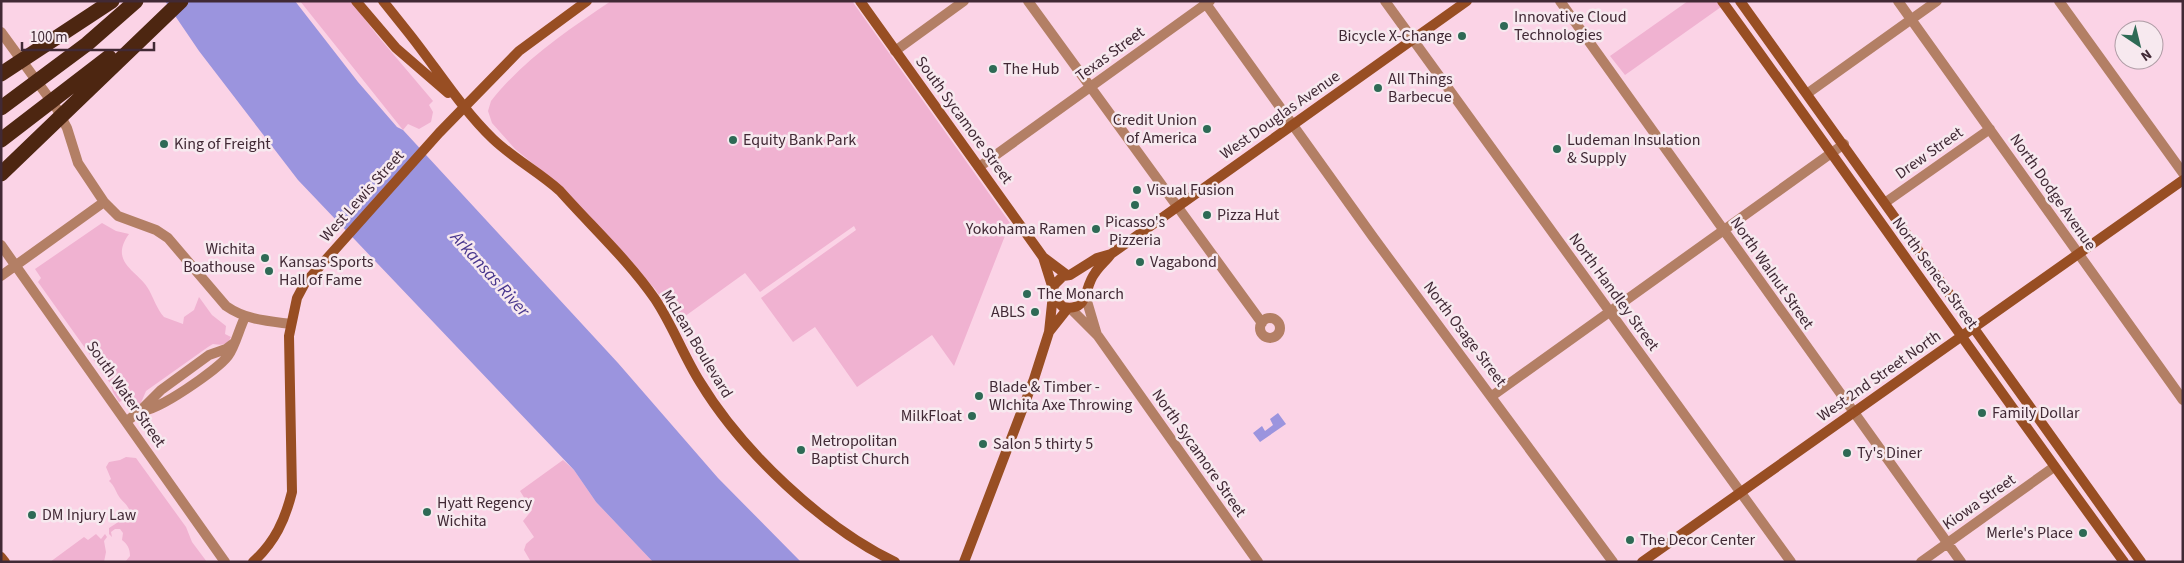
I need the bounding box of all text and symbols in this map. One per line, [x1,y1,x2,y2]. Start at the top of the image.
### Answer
place label: Innovative Cloud Technologies [1514,6,1627,46]
scale bar [22,20,155,52]
marker: Innovative Cloud Technologies [1498,20,1510,32]
north arrow [2114,20,2164,70]
street label: Texas Street [1071,21,1149,87]
place label: Bicycle X-Change [1338,25,1452,47]
text: 100 m [30,27,68,48]
marker: Bicycle X-Change [1456,30,1468,42]
text: N [2136,44,2155,66]
street label: South Sycamore Street [910,52,1018,189]
place label: The Hub [1003,58,1060,80]
marker: The Hub [987,63,999,75]
street label: West Douglas Avenue [1215,65,1345,165]
place label: All Things Barbecue [1388,68,1453,108]
marker: All Things Barbecue [1372,82,1384,94]
place label: Credit Union of America [1113,109,1197,149]
street label: Drew Street [1891,121,1968,184]
marker: Credit Union of America [1201,123,1213,135]
place label: Equity Bank Park [743,129,856,151]
place label: Ludeman Insulation & Supply [1567,129,1700,169]
street label: North Dodge Avenue [2005,129,2102,255]
place label: King of Freight [174,133,271,155]
marker: Equity Bank Park [727,134,739,146]
marker: King of Freight [158,138,170,150]
marker: Ludeman Insulation & Supply [1551,143,1563,155]
street label: West Lewis Street [315,145,410,247]
place label: Visual Fusion [1147,179,1234,201]
marker: Visual Fusion [1131,184,1143,196]
marker: Picasso's Pizzeria [1129,199,1141,211]
place label: Pizza Hut [1217,204,1280,226]
marker: Pizza Hut [1201,209,1213,221]
place label: Picasso's Pizzeria [1105,211,1165,251]
street label: North Walnut Street [1725,212,1819,334]
street label: North Seneca Street [1887,213,1983,334]
place label: Yokohama Ramen [965,218,1086,240]
marker: Yokohama Ramen [1090,223,1102,235]
water label: Arkansas River [444,225,536,323]
street label: North Handley Street [1564,229,1665,356]
place label: Wichita Boathouse [183,238,255,278]
place label: Kansas Sports Hall of Fame [279,251,374,291]
place label: Vagabond [1150,251,1217,273]
marker: Wichita Boathouse [259,252,271,264]
marker: Vagabond [1134,256,1146,268]
marker: Kansas Sports Hall of Fame [263,265,275,277]
street label: North Osage Street [1418,277,1512,392]
place label: The Monarch [1037,283,1124,305]
street label: McLean Boulevard [656,286,738,402]
marker: The Monarch [1021,288,1033,300]
place label: ABLS [991,301,1025,323]
marker: ABLS [1029,306,1041,318]
street label: West 2nd Street North [1813,325,1945,427]
street label: South Water Street [81,336,171,452]
place label: Blade & Timber - WIchita Axe Throwing [989,376,1132,416]
street label: North Sycamore Street [1147,385,1252,522]
marker: Blade & Timber - WIchita Axe Throwing [973,390,985,402]
place label: Family Dollar [1992,402,2080,424]
place label: MilkFloat [901,405,963,427]
marker: Family Dollar [1976,407,1988,419]
marker: MilkFloat [966,410,978,422]
place label: Metropolitan Baptist Church [811,430,909,470]
place label: Salon 5 thirty 5 [993,433,1093,455]
marker: Salon 5 thirty 5 [977,438,989,450]
place label: Ty's Diner [1857,442,1923,464]
marker: Metropolitan Baptist Church [795,444,807,456]
marker: Ty's Diner [1841,447,1853,459]
street label: Kiowa Street [1938,468,2020,535]
place label: Hyatt Regency Wichita [437,492,533,532]
place label: DM Injury Law [42,504,137,526]
marker: Hyatt Regency Wichita [421,506,433,518]
marker: DM Injury Law [26,509,38,521]
place label: Merle's Place [1986,522,2073,544]
marker: Merle's Place [2077,527,2089,539]
place label: The Decor Center [1640,529,1756,551]
marker: The Decor Center [1624,534,1636,546]

